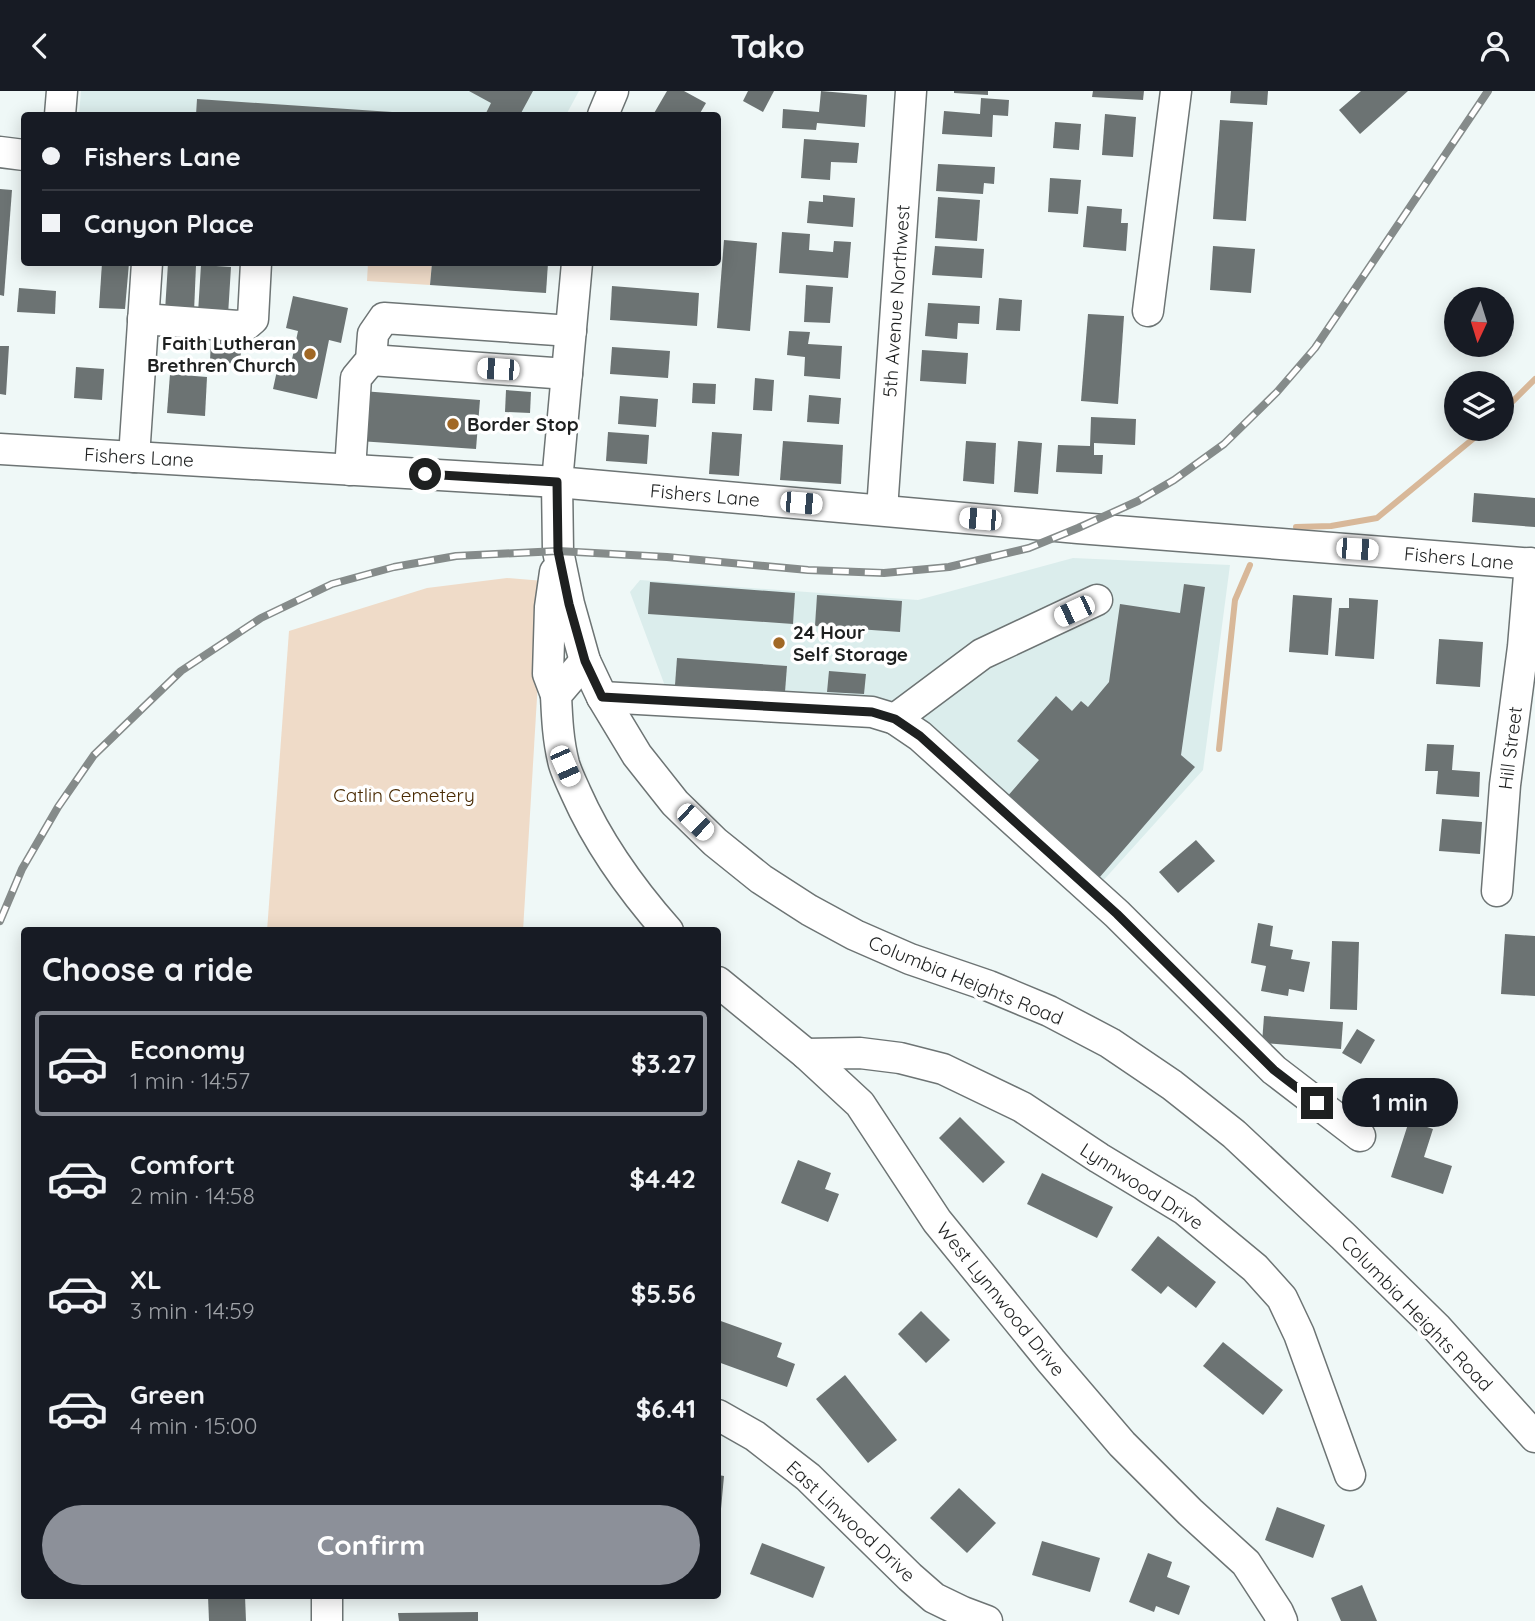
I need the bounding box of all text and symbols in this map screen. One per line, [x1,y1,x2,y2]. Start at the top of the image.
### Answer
text: Tako [730,26,805,66]
icon: back [21,27,59,65]
icon: person [1476,27,1514,65]
text: Fishers Lane [84,140,241,173]
street label: 5th Avenue Northwest [877,204,915,398]
text: Canyon Place [84,207,254,240]
north arrow [1444,287,1514,357]
map controls [1444,287,1514,441]
place label: Faith Lutheran Brethren Church [147,331,296,377]
marker: Faith Lutheran Brethren Church [302,346,318,362]
car [477,357,520,381]
button: layers [1444,371,1514,441]
place label: Border Stop [467,412,579,436]
marker: Border Stop [445,416,461,432]
street label: Fishers Lane [83,442,195,472]
route start [409,458,441,490]
street label: Fishers Lane [649,478,761,512]
car [780,491,823,515]
car [959,507,1002,531]
car [1336,537,1379,561]
street label: Fishers Lane [1403,541,1515,575]
car [1051,593,1098,629]
place label: 24 Hour Self Storage [793,620,908,666]
marker: 24 Hour Self Storage [771,635,787,651]
street label: Hill Street [1493,705,1527,791]
car [547,743,584,789]
park label: Catlin Cemetery [333,783,475,807]
car [673,800,718,844]
street label: Columbia Heights Road [865,930,1067,1030]
text: Choose a ride [42,949,254,989]
icon: car [46,1032,109,1095]
text: Economy [130,1033,245,1066]
text: $3.27 [631,1047,696,1080]
text: 1 min · 14:57 [130,1066,250,1095]
callout: 1 min [1342,1079,1457,1127]
route end [1301,1087,1333,1119]
text: 1 min [1372,1088,1428,1117]
street label: Lynnwood Drive [1076,1137,1208,1235]
icon: car [46,1147,109,1210]
text: Comfort [130,1148,235,1181]
text: $4.42 [629,1162,696,1195]
text: 2 min · 14:58 [130,1181,255,1210]
street label: West Lynnwood Drive [931,1217,1071,1381]
street label: Columbia Heights Road [1336,1230,1498,1396]
icon: car [46,1262,109,1325]
text: XL [130,1263,162,1296]
text: $5.56 [631,1277,696,1310]
text: 3 min · 14:59 [130,1296,255,1325]
icon: car [46,1377,109,1440]
text: Green [130,1378,205,1411]
text: $6.41 [636,1392,696,1425]
text: 4 min · 15:00 [130,1411,257,1440]
street label: East Linwood Drive [781,1455,921,1587]
button: Confirm [42,1505,700,1585]

